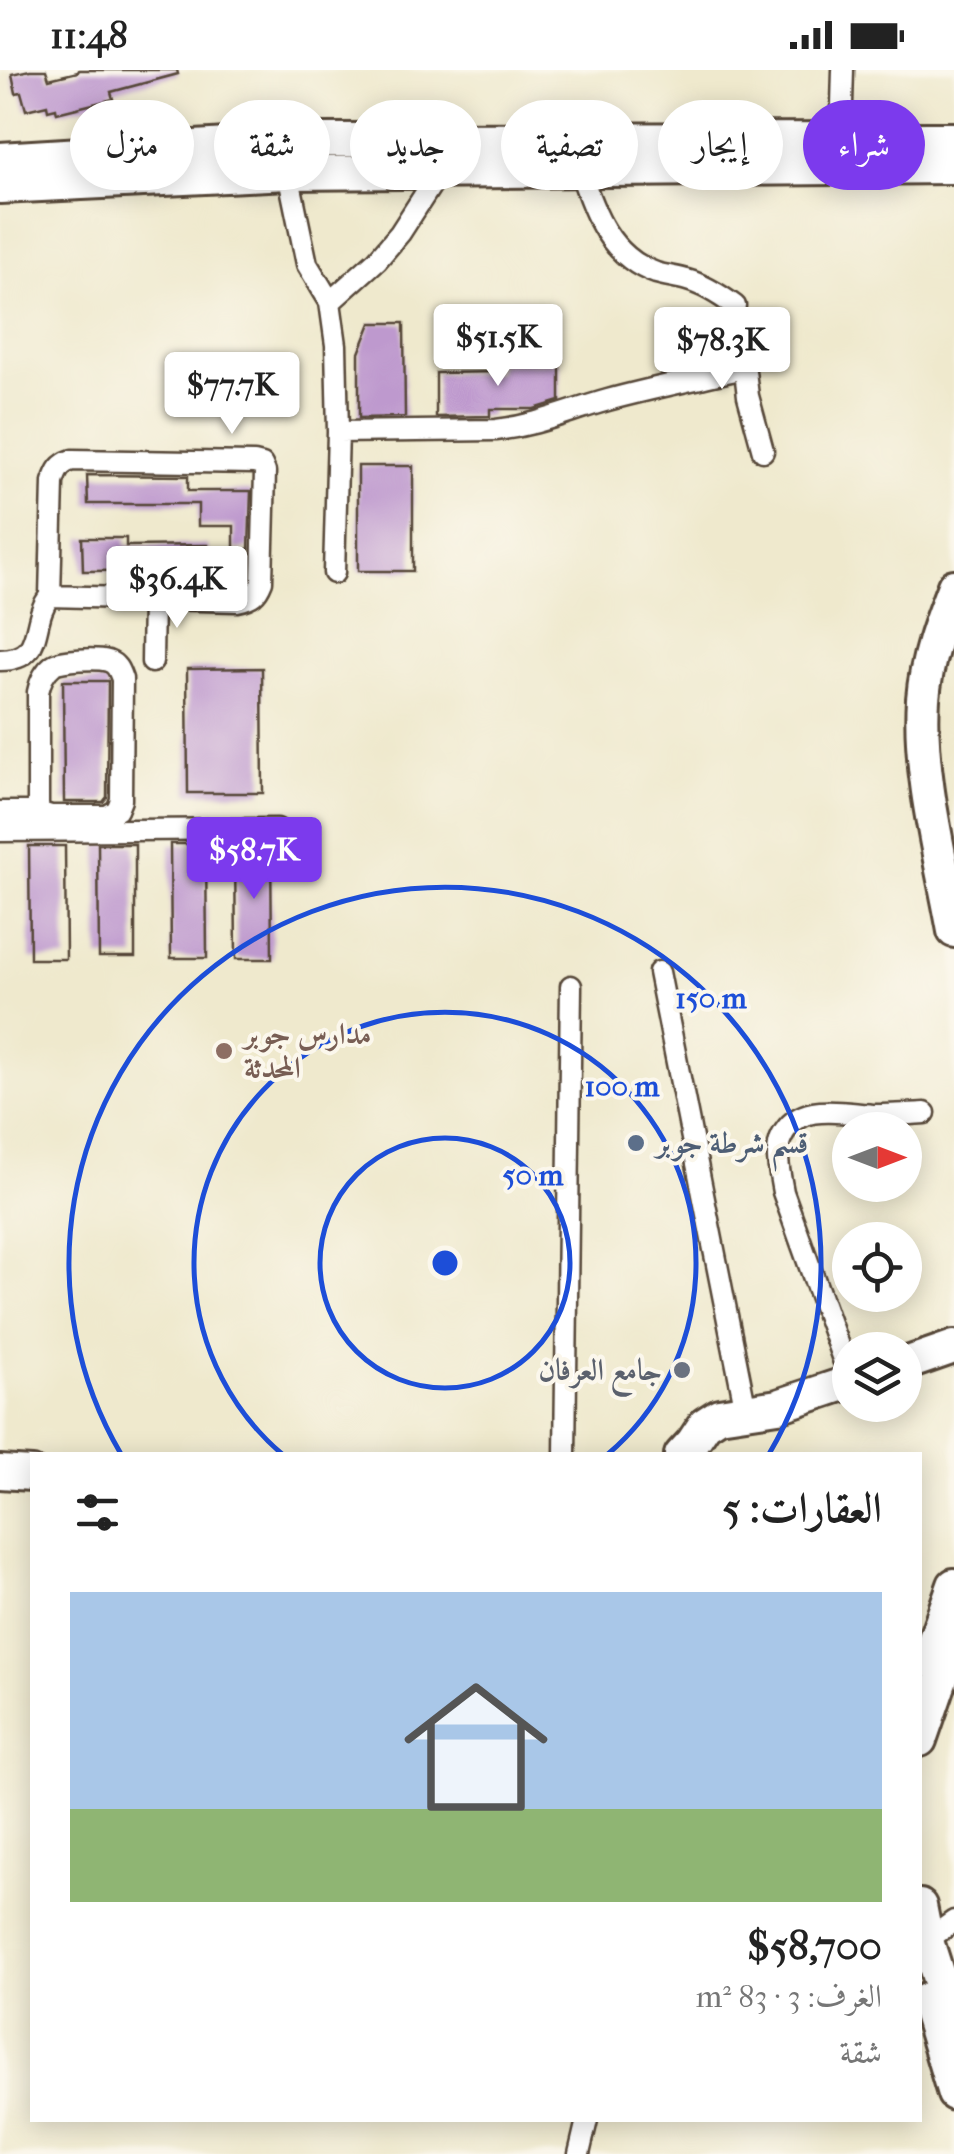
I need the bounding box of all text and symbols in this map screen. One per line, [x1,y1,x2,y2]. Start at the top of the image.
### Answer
text: 11:48 [50,13,128,58]
chip: منزل [70,100,194,190]
chip: شقة [214,100,330,190]
chip: جديد [350,100,481,190]
chip: تصفية [501,100,638,190]
chip: إيجار [658,100,783,190]
chip: شراء [803,100,925,190]
pin: $51.5K [417,304,579,389]
pin: $78.3K [641,307,803,392]
text: $51.5K [456,318,540,355]
text: $78.3K [676,321,768,358]
pin: $77.7K [151,352,313,437]
text: $77.7K [186,366,278,403]
pin: $36.4K [96,546,258,631]
text: $36.4K [128,560,226,597]
pin: $58.7K [173,817,335,902]
text: $58.7K [209,831,299,868]
text: 150 m [675,981,748,1016]
place label: مدارس جوبر المحدثة [241,1017,371,1086]
marker: مدارس جوبر المحدثة [213,1040,235,1062]
text: 100 m [584,1069,661,1104]
north arrow [832,1112,922,1202]
map controls [832,1112,922,1422]
place label: قسم شرطة جوبر [653,1126,808,1172]
marker: قسم شرطة جوبر [625,1132,647,1154]
text: 50 m [503,1158,564,1193]
button: locate [832,1222,922,1312]
centre of rings [427,1245,463,1281]
button: layers [832,1332,922,1422]
place label: جامع العرفان [538,1353,662,1397]
marker: جامع العرفان [671,1359,693,1381]
text: العقارات: 5 [723,1484,882,1533]
icon: filters [70,1485,125,1540]
icon: home [386,1657,566,1837]
text: $58,700 [747,1922,882,1971]
text: الغرف: 3 · 83 m² [696,1978,882,2015]
text: شقة [840,2034,882,2071]

